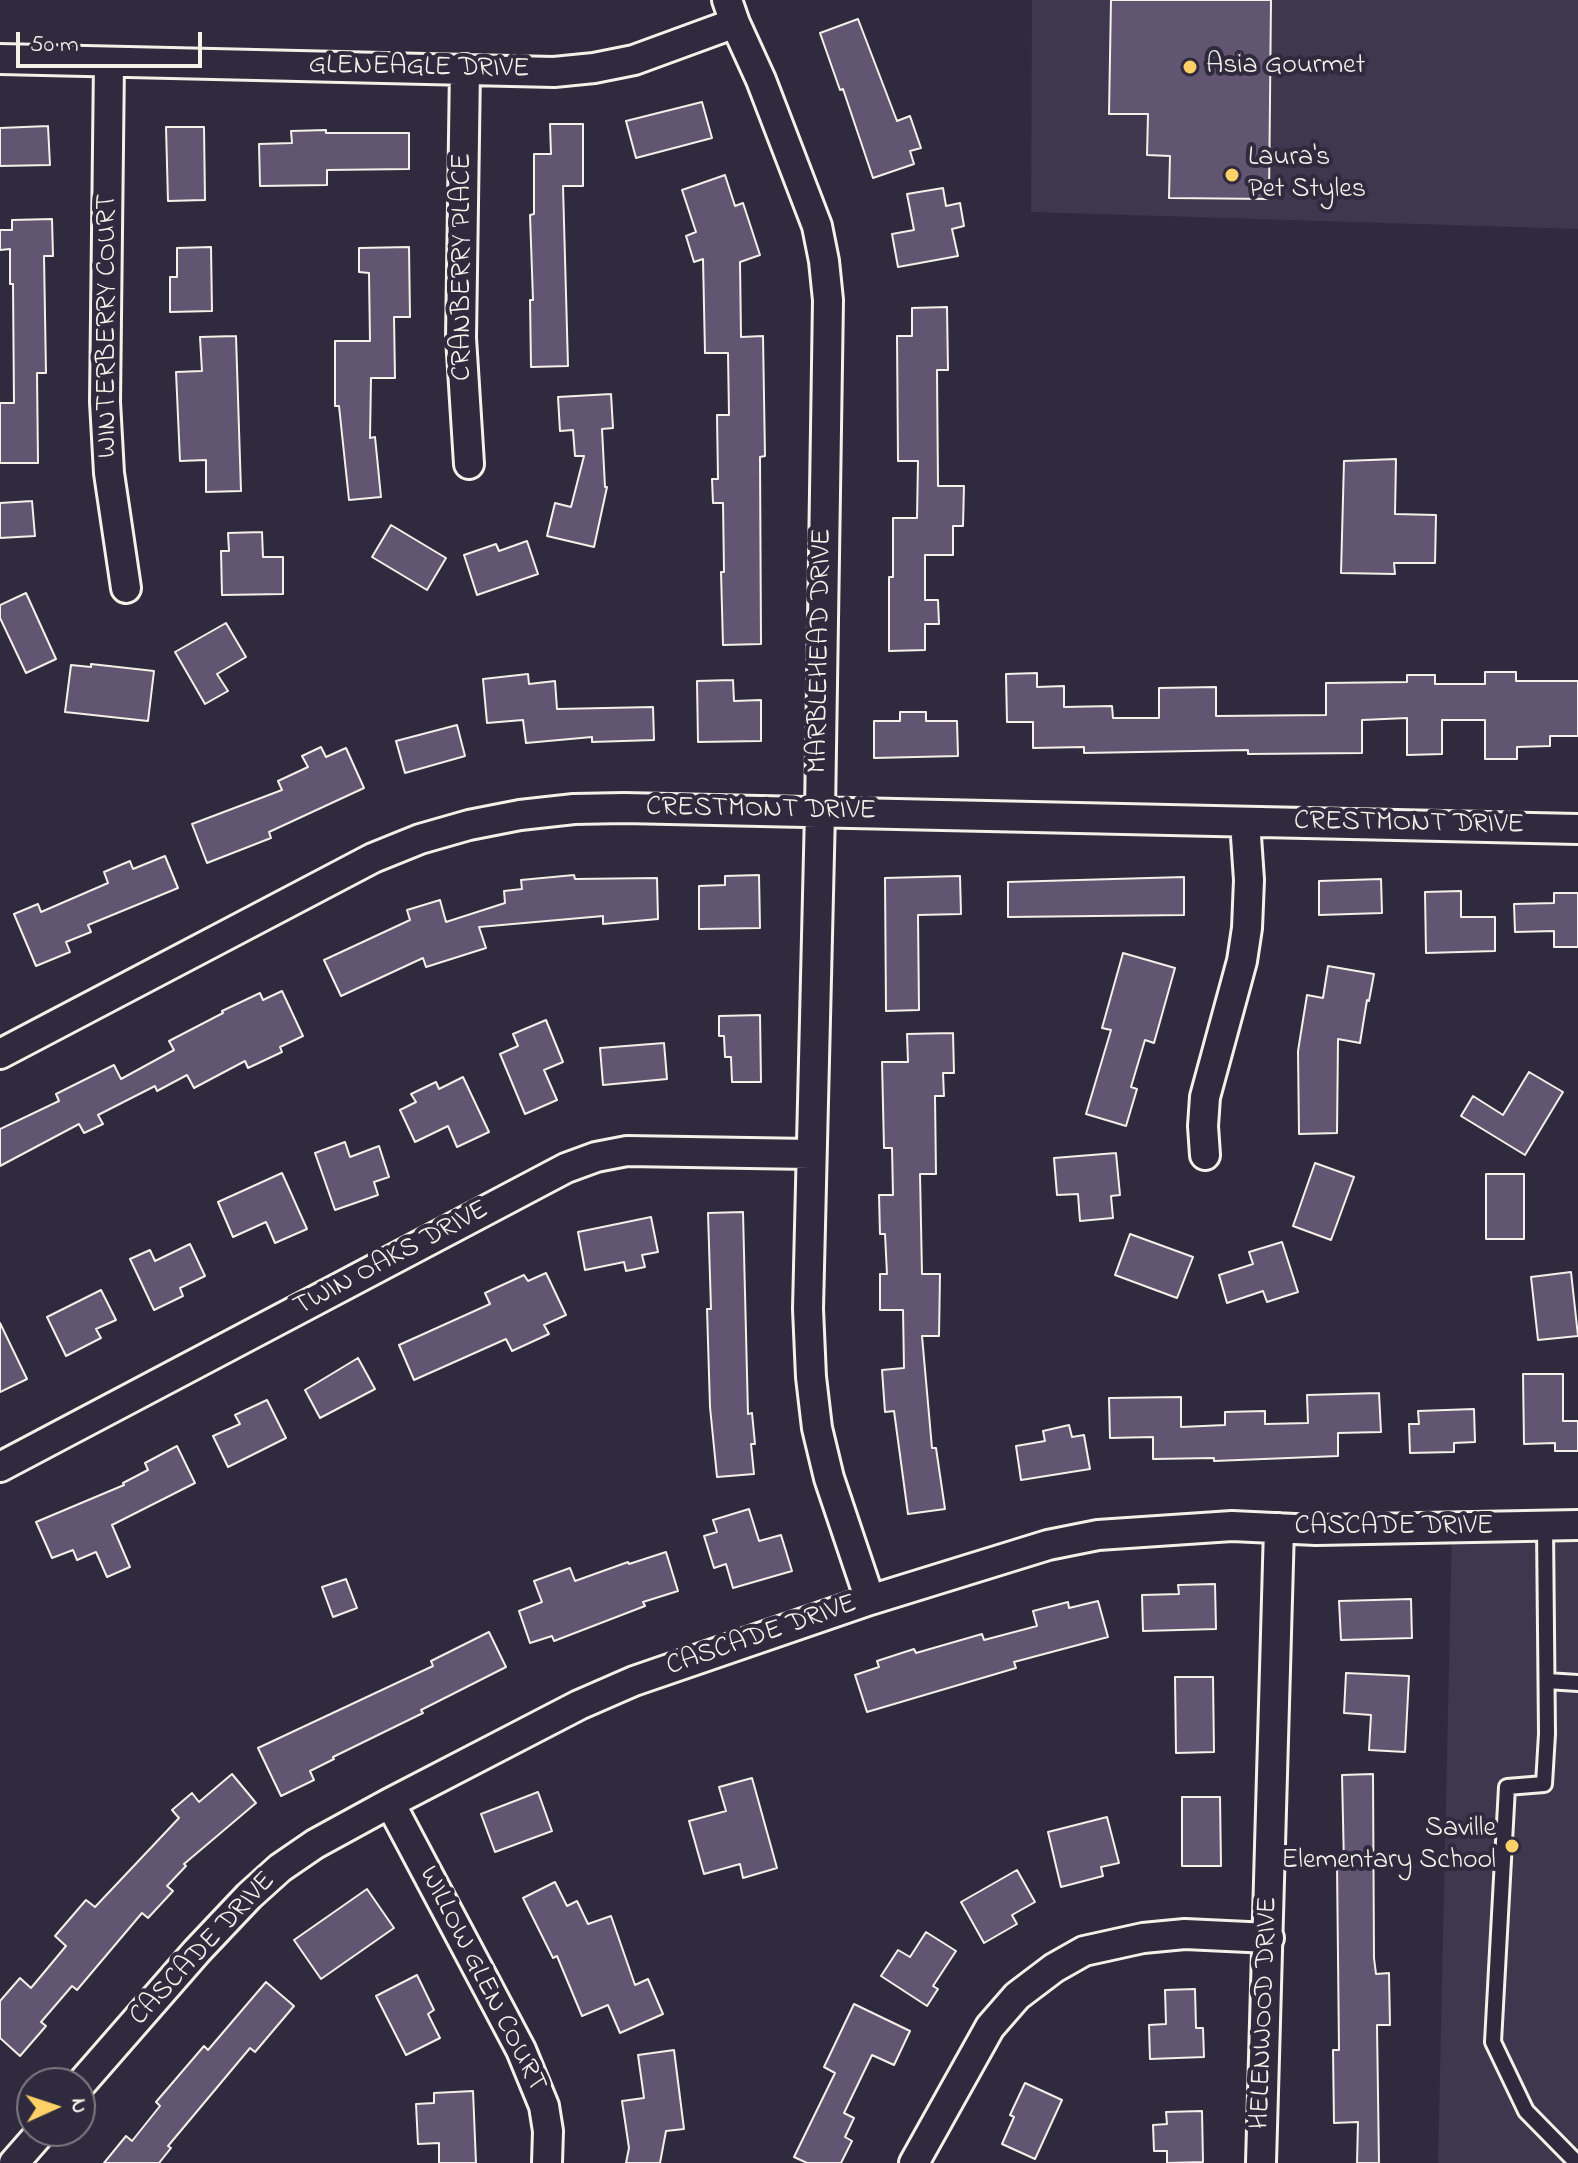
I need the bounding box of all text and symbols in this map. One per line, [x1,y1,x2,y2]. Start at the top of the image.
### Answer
scale bar [20,16,206,66]
text: 50 m [30,28,79,63]
street label: GLENEAGLE DRIVE [308,50,530,88]
place label: Asia Gourmet [1206,50,1365,84]
marker: Asia Gourmet [1181,58,1199,76]
place label: Laura's Pet Styles [1248,142,1366,208]
street label: CRANBERRY PLACE [447,153,481,381]
marker: Laura's Pet Styles [1223,166,1241,184]
street label: WINTERBERRY COURT [92,194,126,458]
street label: MARBLEHEAD DRIVE [803,528,841,774]
street label: CRESTMONT DRIVE [646,792,876,830]
street label: CRESTMONT DRIVE [1294,806,1524,844]
street label: TWIN OAKS DRIVE [289,1195,495,1325]
street label: CASCADE DRIVE [1295,1511,1493,1545]
street label: CASCADE DRIVE [663,1589,861,1685]
place label: Saville Elementary School [1281,1813,1496,1879]
marker: Saville Elementary School [1503,1837,1521,1855]
street label: WILLOW GLEN COURT [410,1861,552,2099]
street label: CASCADE DRIVE [124,1866,284,2034]
street label: HELENWOOD DRIVE [1245,1896,1287,2130]
north arrow [16,2067,96,2147]
text: N [62,2098,94,2114]

